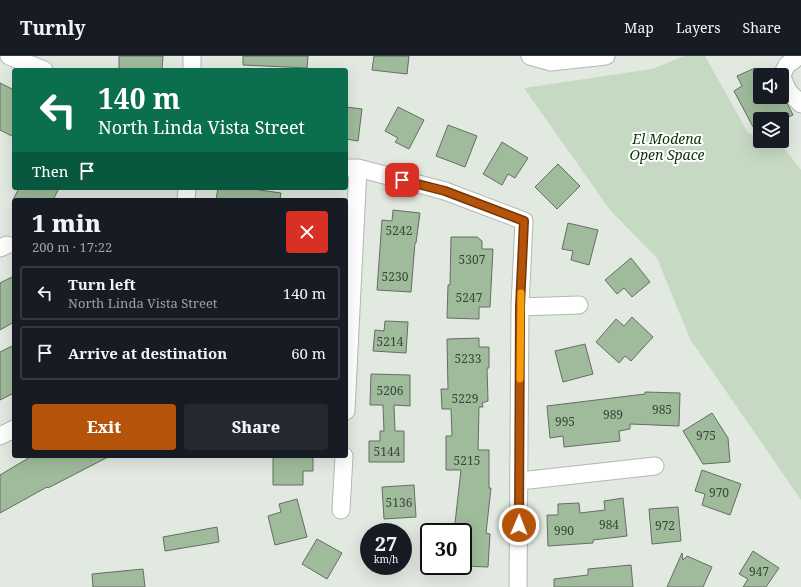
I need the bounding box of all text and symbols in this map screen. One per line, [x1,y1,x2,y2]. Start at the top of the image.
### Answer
text: Turnly [20,15,85,41]
text: Map [624,18,654,37]
text: Layers [676,18,721,37]
text: Share [743,18,781,37]
map controls [753,68,789,148]
button: sound [753,68,789,104]
text: 140 m [98,79,180,117]
icon: left [32,84,84,136]
button: layers [753,112,789,148]
text: North Linda Vista Street [98,115,305,139]
park label: El Modena Open Space [630,129,705,164]
icon: arrive [76,160,98,182]
text: Then [32,161,68,181]
pin [385,163,419,197]
icon: arrive [391,169,413,191]
text: 1 min [32,206,101,239]
button: close [286,211,328,253]
house number: 5242 [386,222,412,239]
text: 200 m · 17:22 [32,238,112,256]
house number: 5307 [459,251,486,268]
house number: 5230 [382,268,409,285]
text: Turn left [68,274,136,294]
icon: left [34,282,56,304]
text: 140 m [283,283,326,303]
house number: 5247 [456,289,483,306]
text: North Linda Vista Street [68,294,217,312]
house number: 5214 [377,333,404,350]
icon: arrive [34,342,56,364]
text: Arrive at destination [68,343,227,363]
text: 60 m [291,343,326,363]
house number: 5233 [455,350,482,367]
house number: 5206 [377,382,404,399]
house number: 5229 [452,390,478,407]
house number: 985 [652,401,672,418]
button: Exit [32,404,176,450]
button: Share [184,404,328,450]
house number: 989 [603,406,623,423]
house number: 995 [555,413,575,430]
house number: 975 [696,427,716,444]
house number: 5144 [374,443,401,460]
house number: 5215 [454,452,480,469]
house number: 970 [709,484,729,501]
house number: 5136 [386,494,413,511]
position arrow [498,504,540,546]
house number: 984 [599,516,619,533]
house number: 972 [655,517,675,534]
house number: 990 [554,522,574,539]
speed limit sign: 30 [420,523,472,575]
text: 27 [375,530,397,557]
text: km/h [374,552,398,566]
house number: 947 [749,563,769,580]

